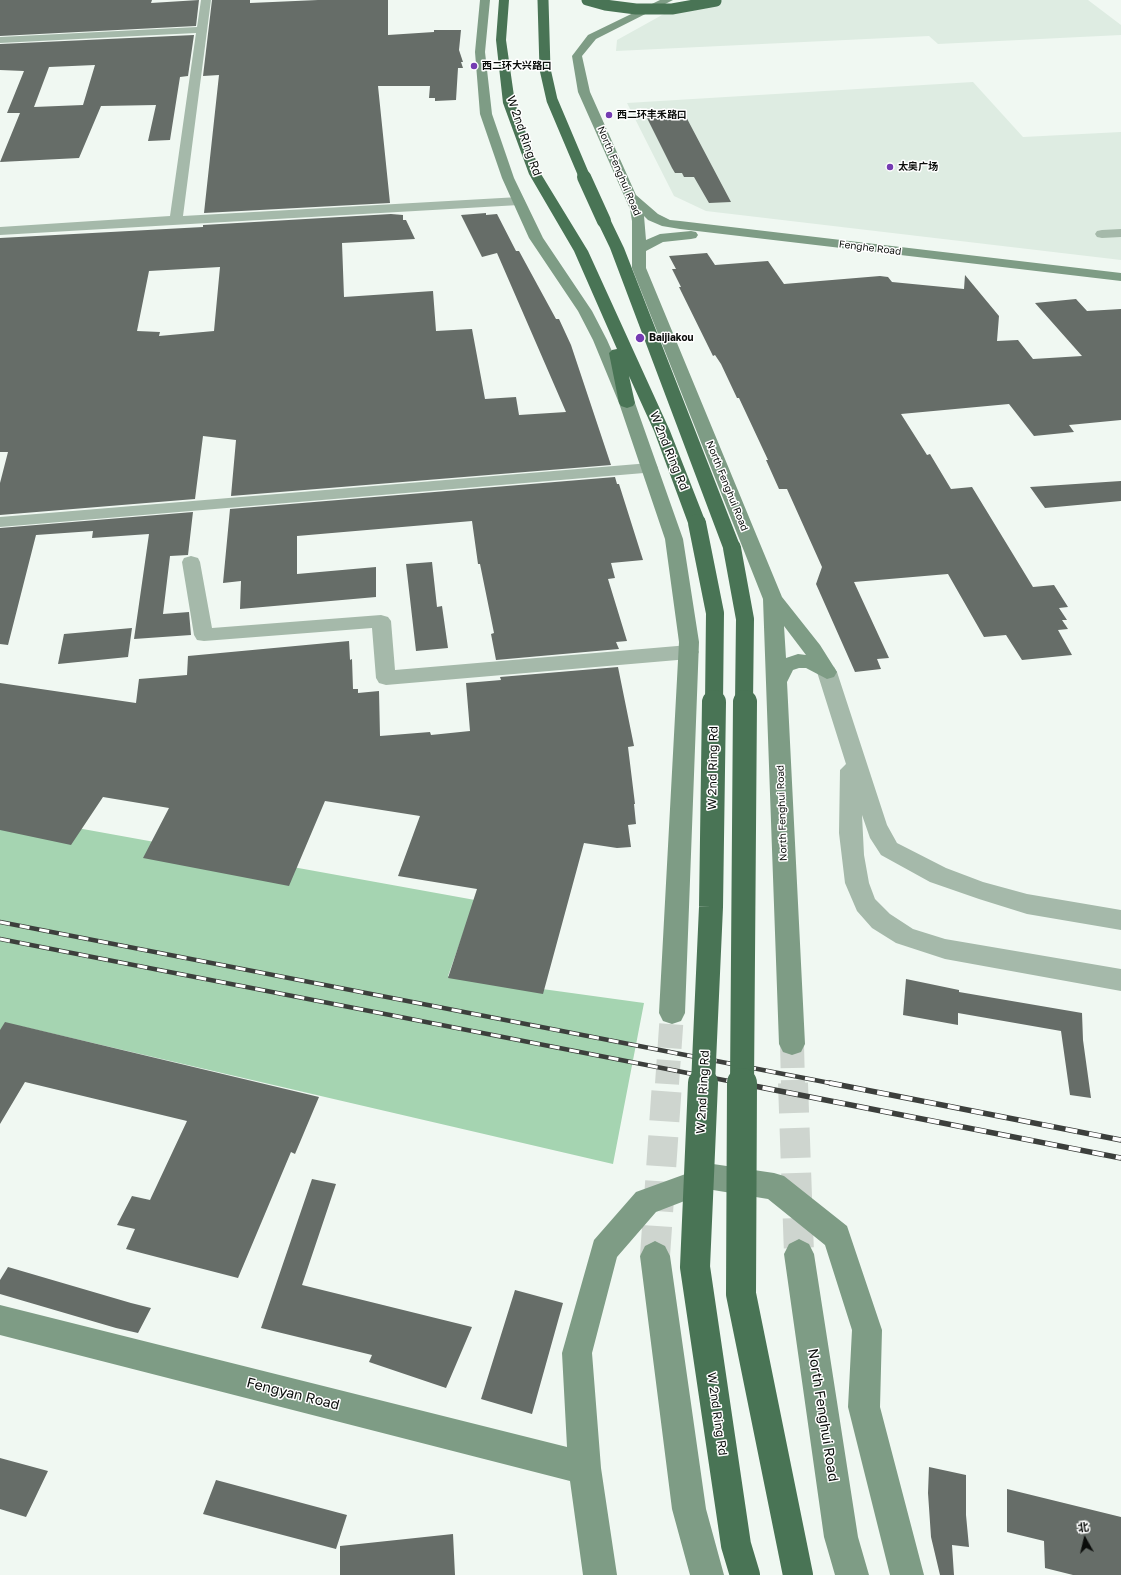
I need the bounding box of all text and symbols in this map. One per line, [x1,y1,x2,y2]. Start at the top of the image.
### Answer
place label: 西二环大兴路口 [482,60,552,72]
marker: 西二环大兴路口 [469,61,479,71]
street label: W 2nd Ring Rd [504,94,544,178]
place label: 西二环丰禾路口 [617,109,687,121]
marker: 西二环丰禾路口 [604,110,614,120]
street label: North Fenghui Road [595,124,643,218]
place label: 太奥广场 [898,161,938,173]
marker: 太奥广场 [885,162,895,172]
street label: Fenghe Road [838,238,902,258]
marker: Baijiakou [634,332,646,344]
place label: Baijiakou [649,332,693,344]
street label: W 2nd Ring Rd [647,409,691,493]
street label: North Fenghui Road [703,439,751,533]
street label: W 2nd Ring Rd [705,726,721,810]
street label: North Fenghui Road [774,765,790,861]
street label: W 2nd Ring Rd [694,1050,712,1134]
street label: North Fenghui Road [804,1347,842,1483]
street label: W 2nd Ring Rd [704,1372,730,1456]
street label: Fengyan Road [245,1374,341,1414]
north arrow [1065,1519,1105,1559]
text: 北 [1077,1519,1090,1534]

